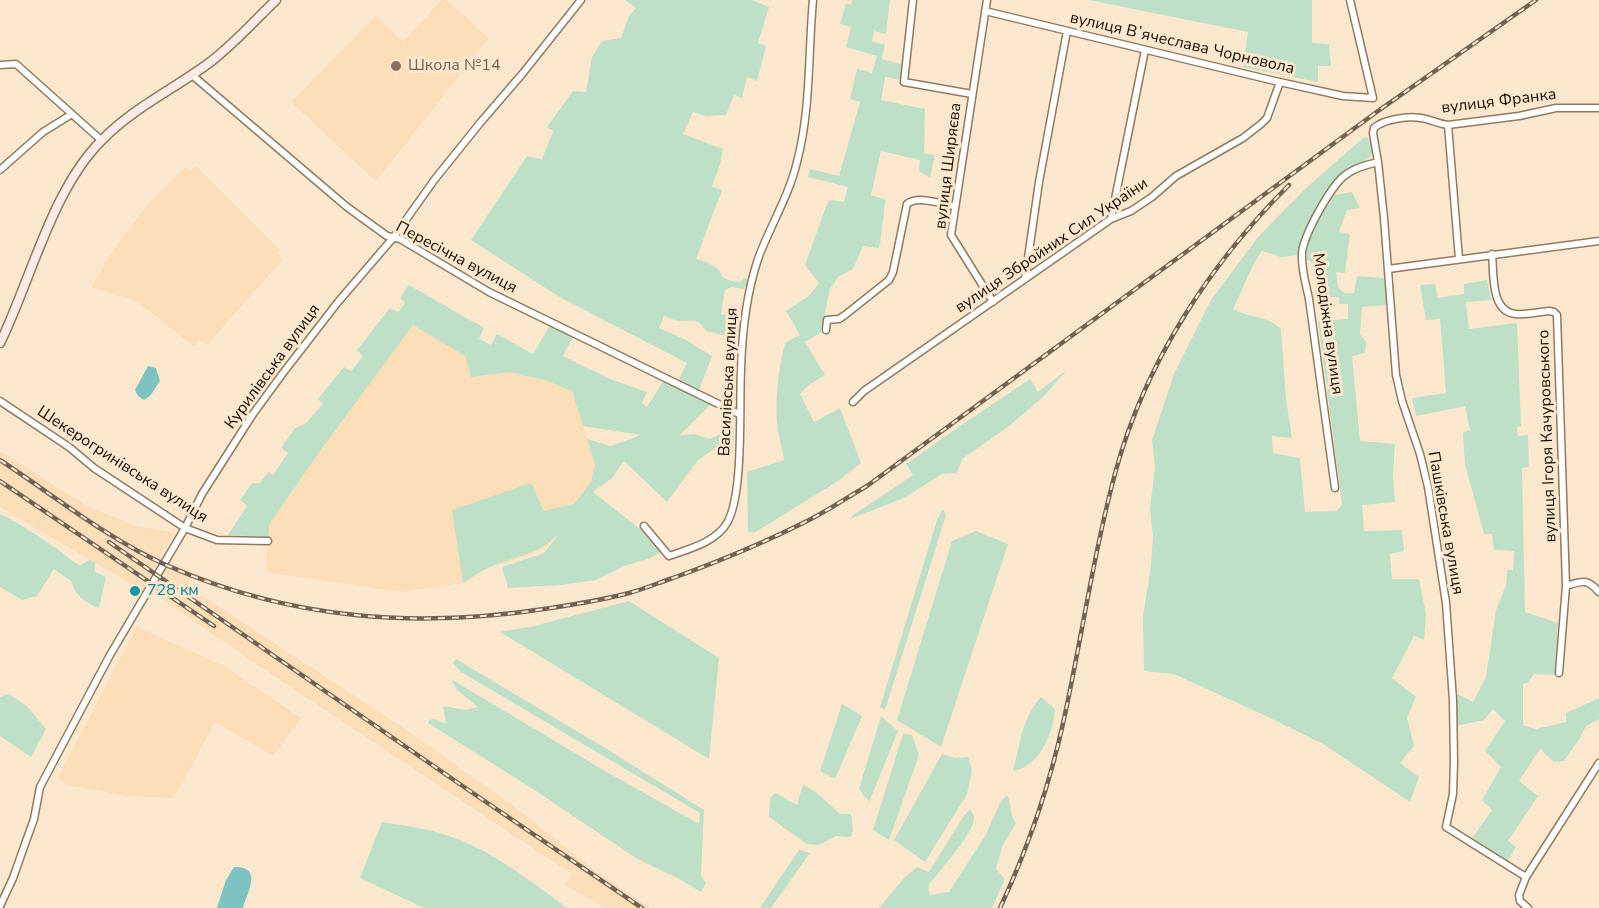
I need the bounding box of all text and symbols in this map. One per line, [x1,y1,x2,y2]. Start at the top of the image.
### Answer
street label: вулиця Вʼячеслава Чорновола [1068,9,1296,79]
place label: Школа №14 [408,56,501,76]
marker: Школа №14 [389,59,403,73]
street label: вулиця Франка [1440,85,1558,119]
street label: вулиця Ширяєва [932,102,966,230]
street label: вулиця Збройних Сил України [952,174,1152,318]
street label: Пересічна вулиця [392,218,520,298]
street label: Молодіжна вулиця [1308,252,1346,396]
street label: Курилівська вулиця [221,301,325,433]
street label: Василівська вулиця [716,307,742,457]
street label: вулиця Ігоря Качуровського [1535,329,1561,543]
street label: Шекерогринівська вулиця [33,403,211,527]
street label: Пашківська вулиця [1423,450,1467,596]
place label: 728 км [147,581,199,601]
marker: 728 км [128,584,142,598]

